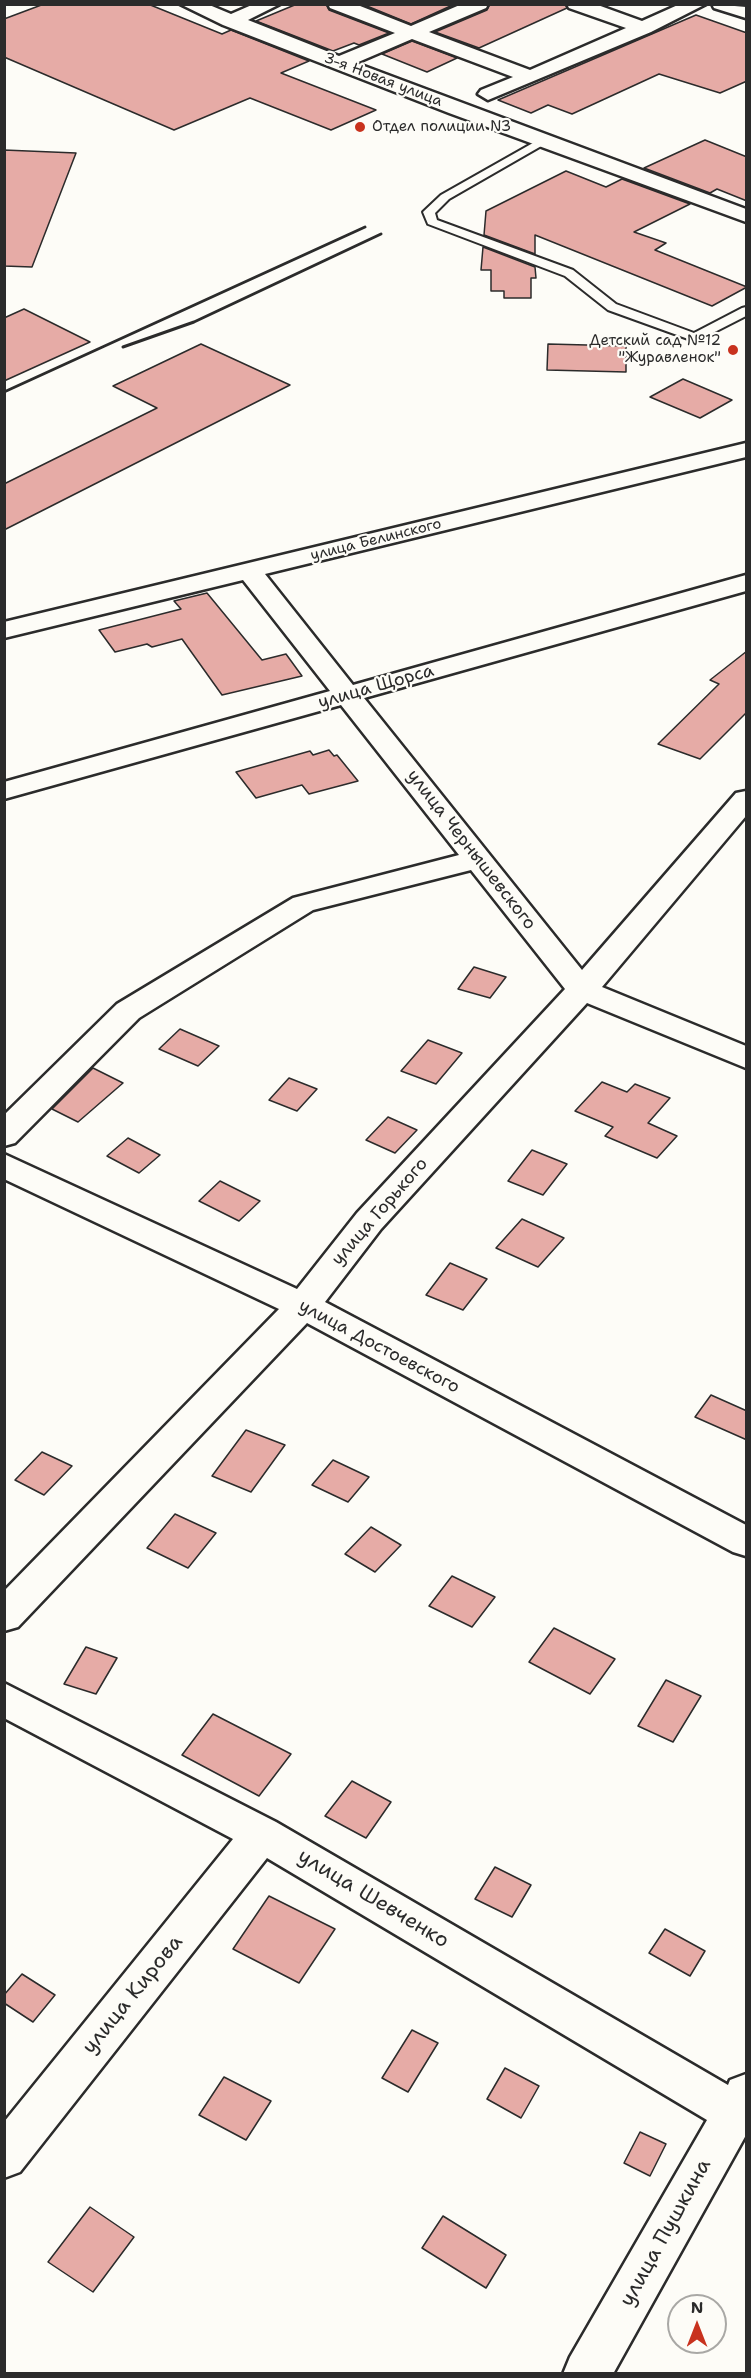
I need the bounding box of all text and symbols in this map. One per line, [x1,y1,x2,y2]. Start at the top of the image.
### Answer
street label: 3-я Новая улица [321,49,445,111]
place label: Отдел полиции N3 [372,118,511,136]
marker: Отдел полиции N3 [353,120,367,134]
place label: Детский сад №12 "Журавленок" [589,332,721,367]
marker: Детский сад №12 "Журавленок" [726,343,740,357]
street label: улица Белинского [309,515,443,565]
street label: улица Щорса [316,660,436,714]
street label: улица Чернышевского [402,766,540,934]
street label: улица Горького [327,1154,433,1270]
street label: улица Достоевского [295,1295,463,1399]
street label: улица Шевченко [293,1844,453,1954]
street label: улица Кирова [77,1930,189,2060]
street label: улица Пушкина [615,2155,717,2311]
north arrow [667,2294,727,2354]
text: N [691,2297,703,2318]

